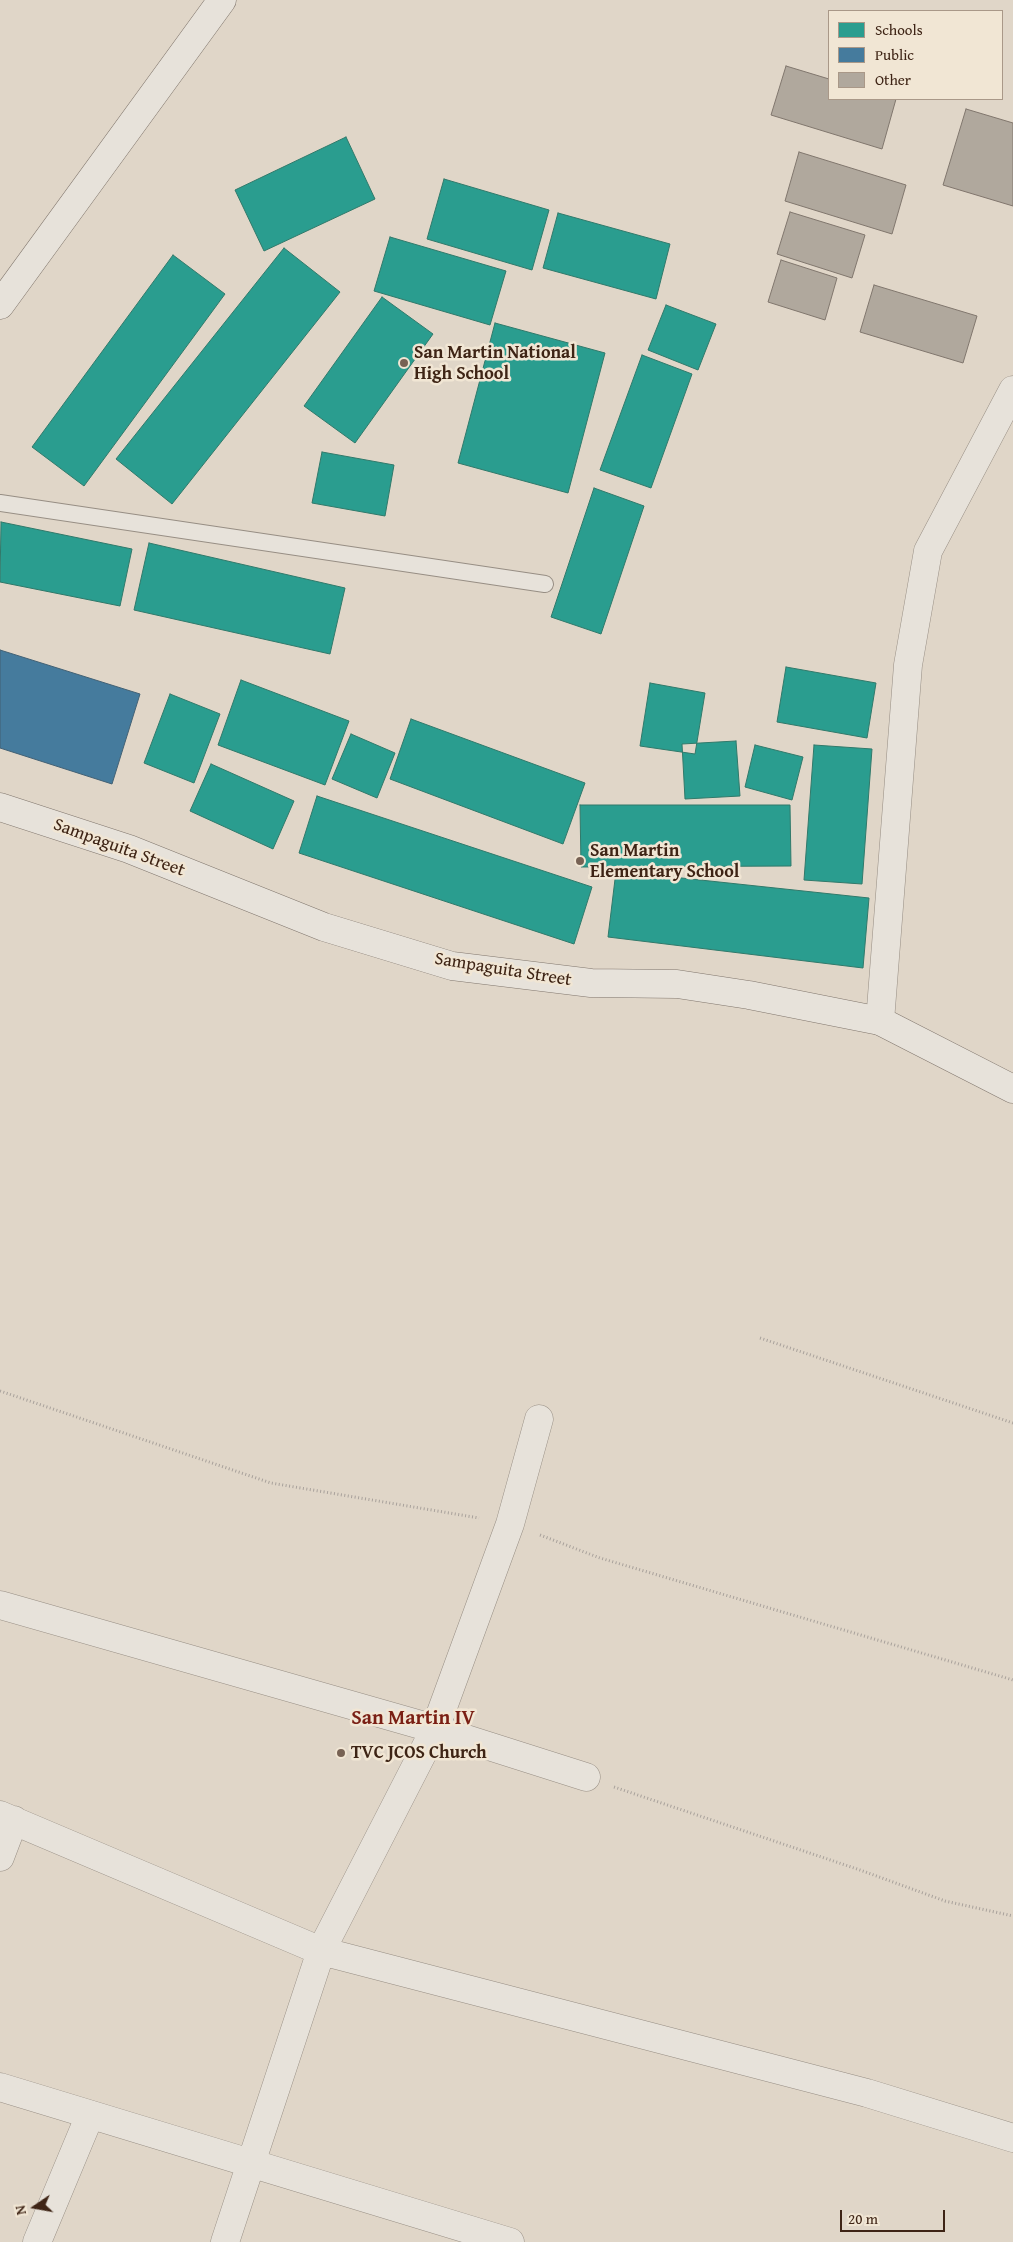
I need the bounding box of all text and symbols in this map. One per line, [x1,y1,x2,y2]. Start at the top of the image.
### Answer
legend [828,10,1003,100]
text: Schools [875,19,923,40]
text: Public [875,44,914,65]
text: Other [875,69,911,90]
place label: San Martin National High School [414,342,576,384]
marker: San Martin National High School [398,357,410,369]
street label: Sampaguita Street [50,814,188,882]
place label: San Martin Elementary School [590,840,739,882]
marker: San Martin Elementary School [574,855,586,867]
street label: Sampaguita Street [433,949,573,991]
district label: San Martin IV [351,1707,475,1731]
place label: TVC JCOS Church [351,1742,487,1764]
marker: TVC JCOS Church [335,1747,347,1759]
north arrow [10,2182,60,2232]
scale bar [843,2200,948,2232]
text: N [10,2203,31,2217]
text: 20 m [848,2208,878,2229]

